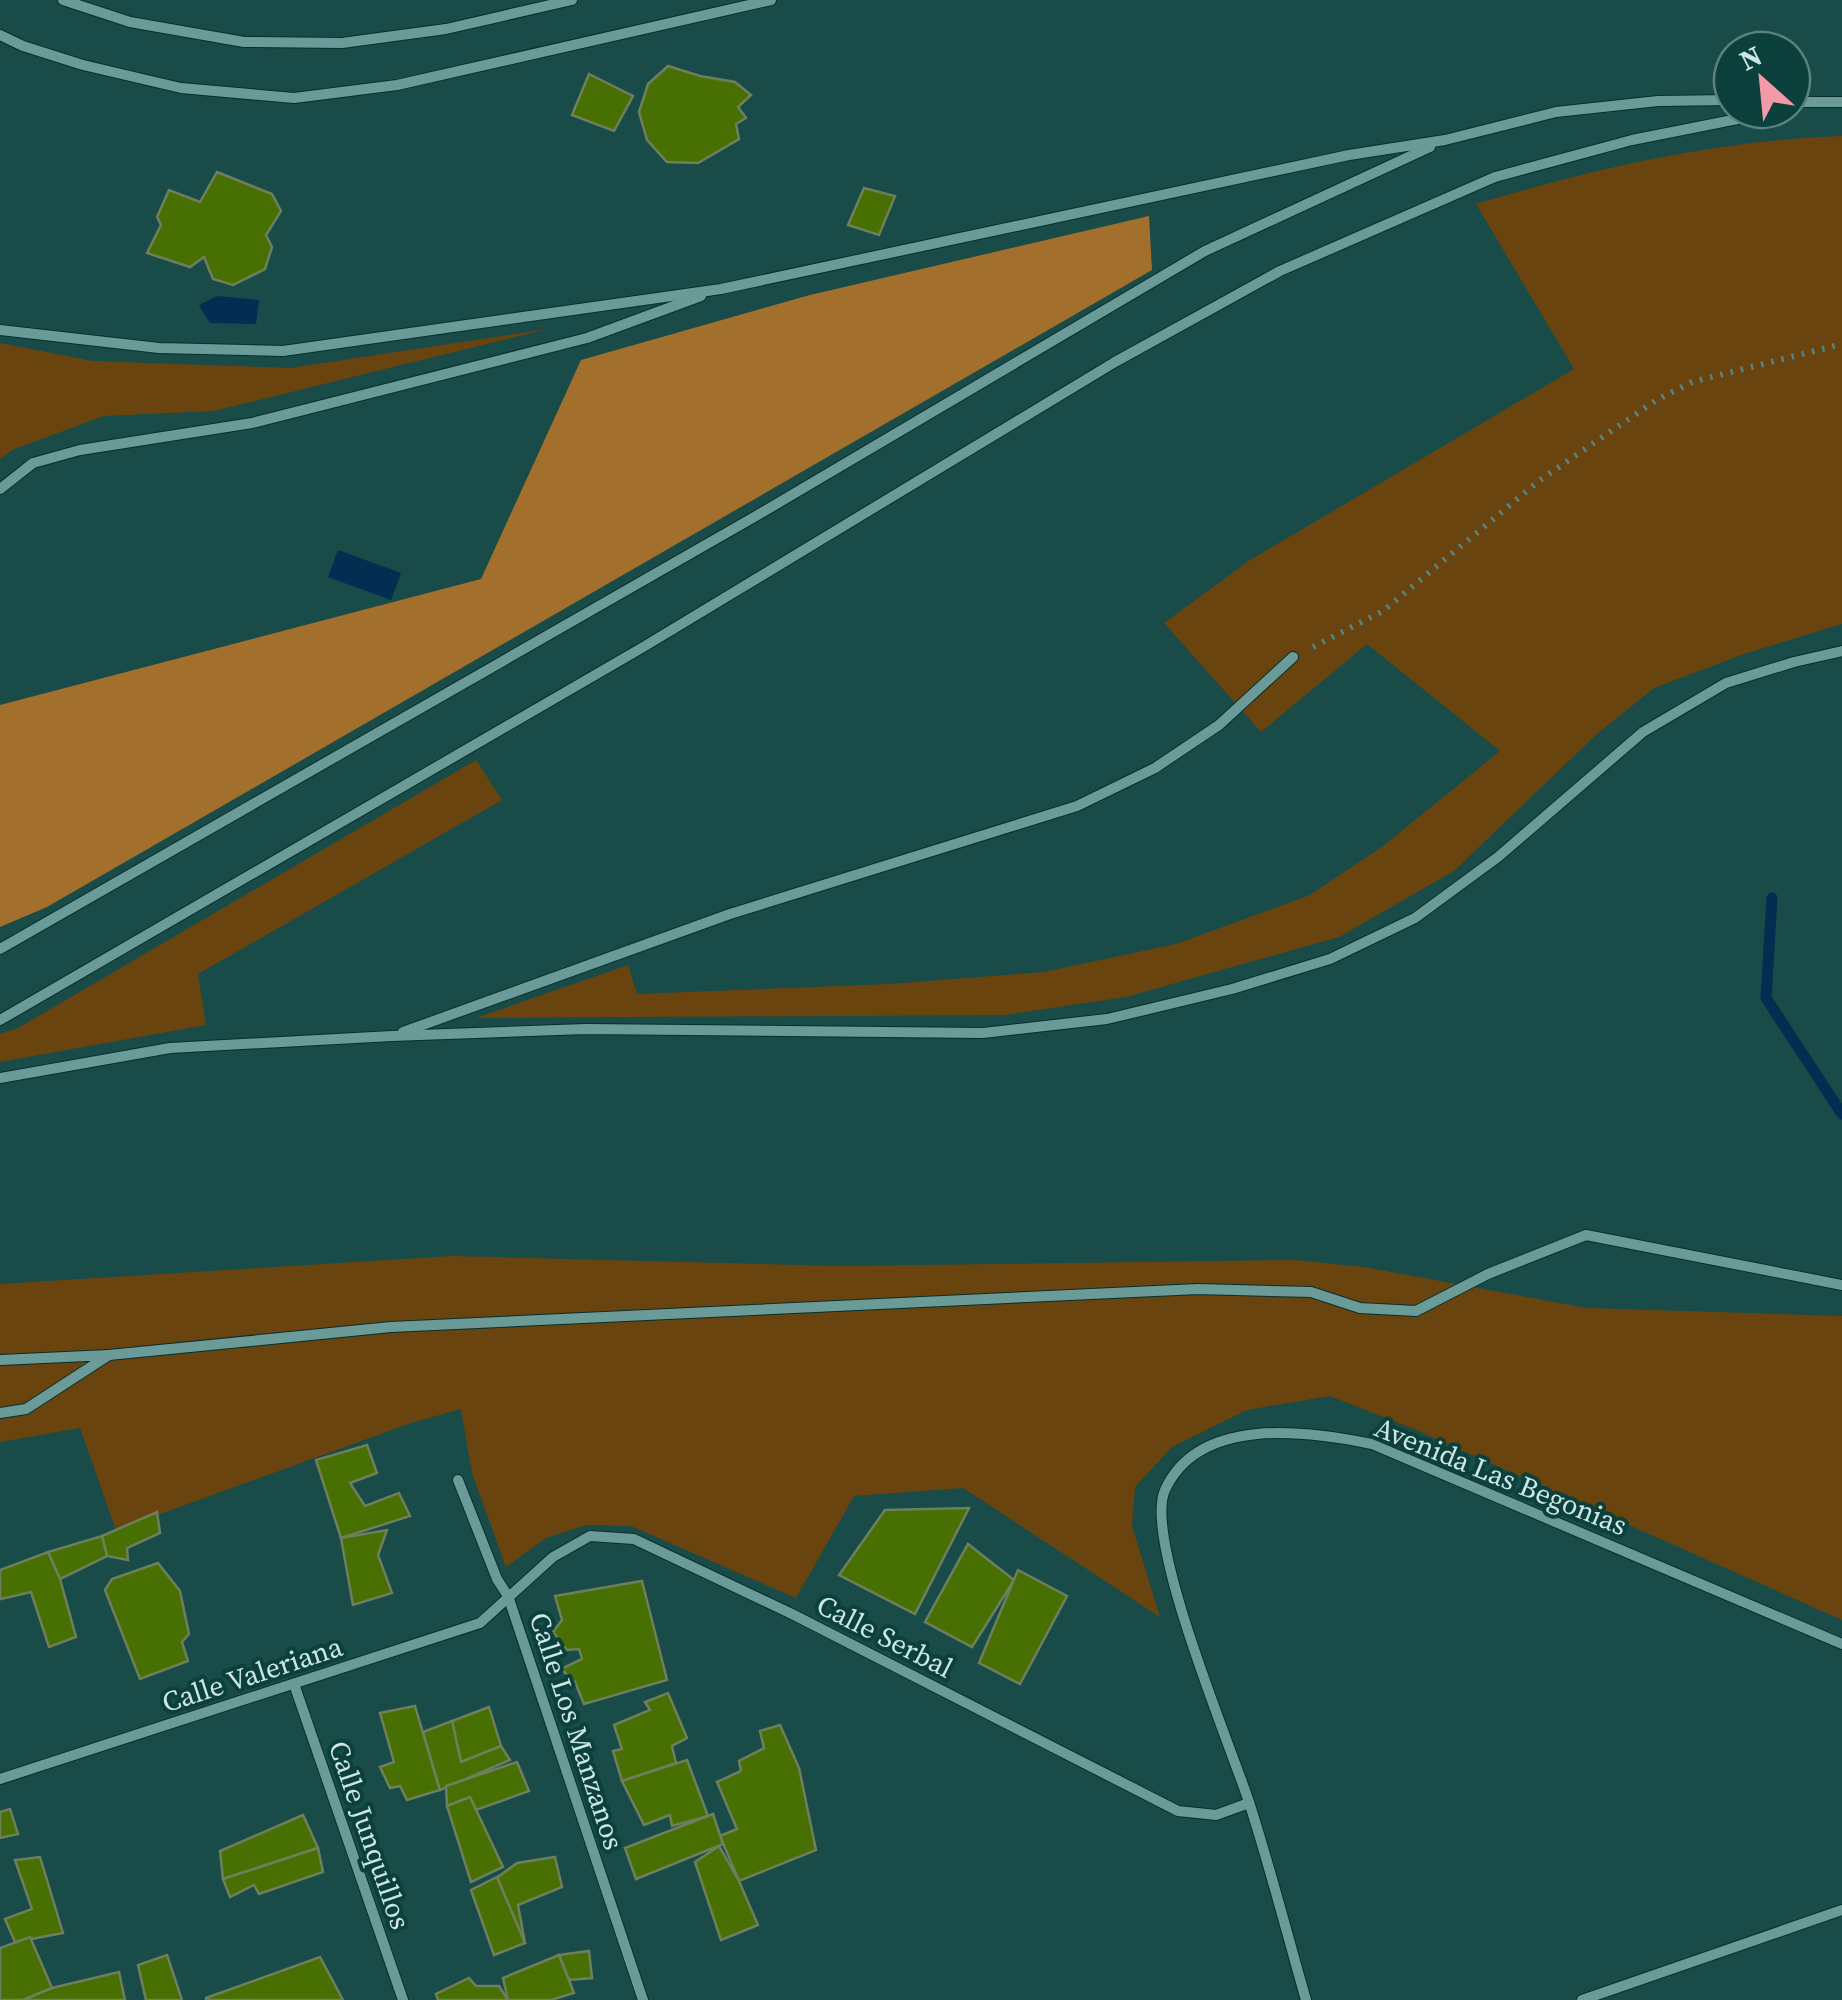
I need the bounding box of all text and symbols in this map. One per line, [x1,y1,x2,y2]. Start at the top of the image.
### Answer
north arrow [1712,30,1812,130]
text: N [1733,36,1768,79]
street label: Avenida Las Begonias [1369,1408,1633,1544]
street label: Calle Serbal [810,1585,960,1687]
street label: Calle Los Manzanos [521,1608,633,1854]
street label: Calle Valeriana [157,1627,348,1721]
street label: Calle Junquillos [320,1736,420,1934]

